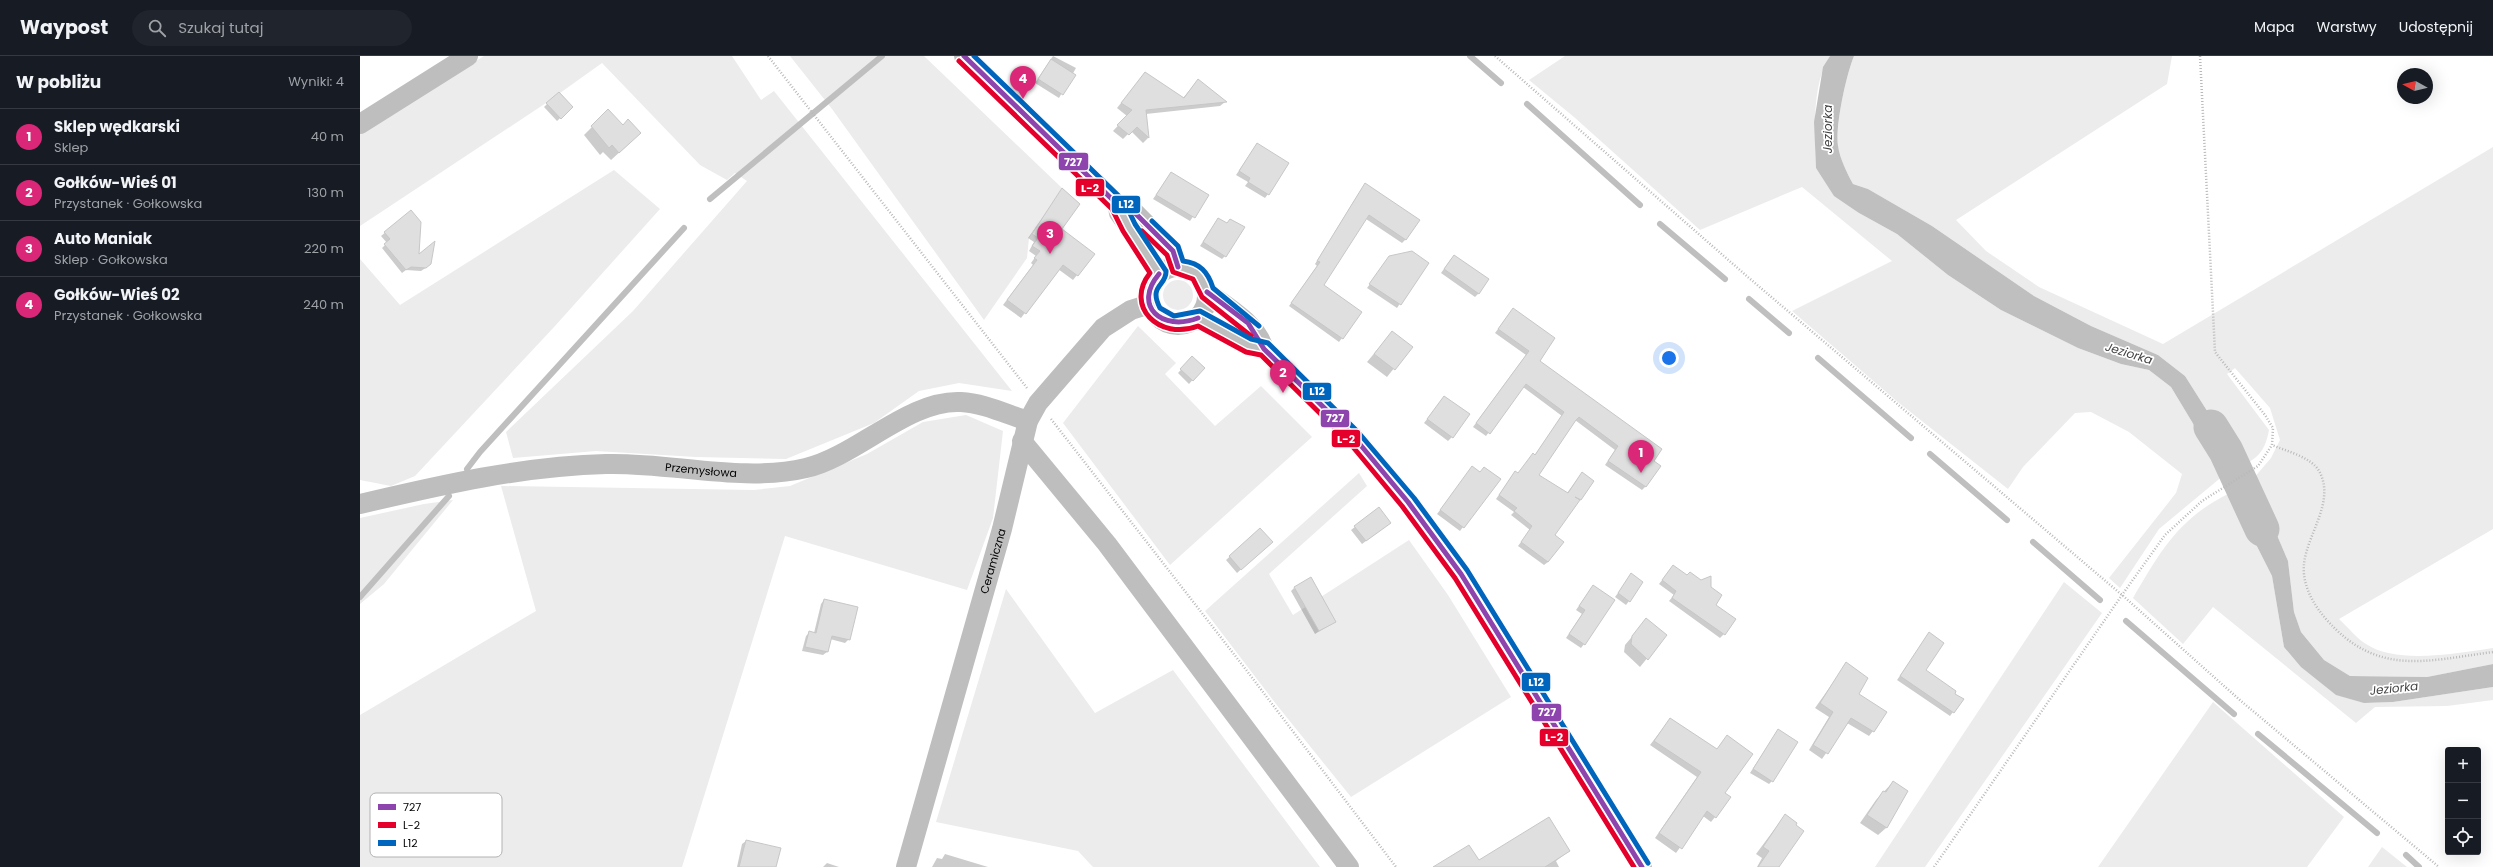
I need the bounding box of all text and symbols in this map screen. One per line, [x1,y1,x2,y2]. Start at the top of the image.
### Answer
search box [132,10,412,46]
text: Waypost [20,14,108,41]
icon: search [146,17,168,39]
text: Szukaj tutaj [178,17,263,38]
text: Mapa [2254,17,2295,37]
text: Warstwy [2317,17,2377,37]
text: Udostępnij [2399,17,2473,37]
pin: 4 [1010,66,1036,99]
north arrow [2397,68,2433,104]
text: W pobliżu [16,70,101,94]
text: Wyniki: 4 [288,72,344,91]
water label: Jeziorka [1819,105,1836,153]
text: Sklep wędkarski [54,116,180,137]
text: 1 [27,127,31,146]
text: 40 m [311,127,344,146]
text: Sklep [54,138,88,157]
line badge: 727 [1058,152,1089,171]
text: 727 [1064,154,1082,170]
text: Gołków-Wieś 01 [54,172,177,193]
line badge: L-2 [1075,178,1105,197]
text: L-2 [1081,180,1099,196]
text: 2 [25,183,33,202]
text: 130 m [307,183,344,202]
text: Przystanek · Gołkowska [54,194,202,213]
line badge: L12 [1111,195,1141,214]
text: L12 [1118,196,1134,212]
pin: 3 [1037,221,1063,254]
text: Auto Maniak [54,228,152,249]
text: 3 [25,239,33,258]
text: 220 m [304,239,344,258]
text: Sklep · Gołkowska [54,250,168,269]
text: Gołków-Wieś 02 [54,284,180,305]
text: 4 [25,295,33,314]
text: 240 m [303,295,344,314]
text: Przystanek · Gołkowska [54,306,202,325]
water label: Jeziorka [2103,338,2155,368]
your location [1659,348,1679,368]
pin: 2 [1270,360,1296,393]
line badge: L12 [1302,382,1332,401]
text: L12 [1309,383,1325,399]
line badge: 727 [1320,409,1350,428]
text: 727 [1326,410,1344,426]
line badge: L-2 [1331,429,1361,448]
text: L-2 [1337,431,1355,447]
pin: 1 [1628,440,1654,473]
street label: Przemysłowa [664,459,737,481]
street label: Ceramiczna [976,527,1010,596]
line badge: L12 [1521,672,1551,692]
text: L12 [1528,674,1544,690]
water label: Jeziorka [2369,677,2419,699]
line badge: 727 [1531,703,1562,722]
text: 727 [1538,704,1556,720]
line badge: L-2 [1539,728,1569,747]
text: L-2 [1545,729,1563,745]
map controls [2445,747,2481,855]
button: + [2445,747,2481,783]
button: − [2445,783,2481,819]
legend [370,793,502,857]
text: 727 [403,799,421,815]
text: L-2 [403,817,420,833]
button: locate [2445,819,2481,855]
text: L12 [403,835,418,851]

